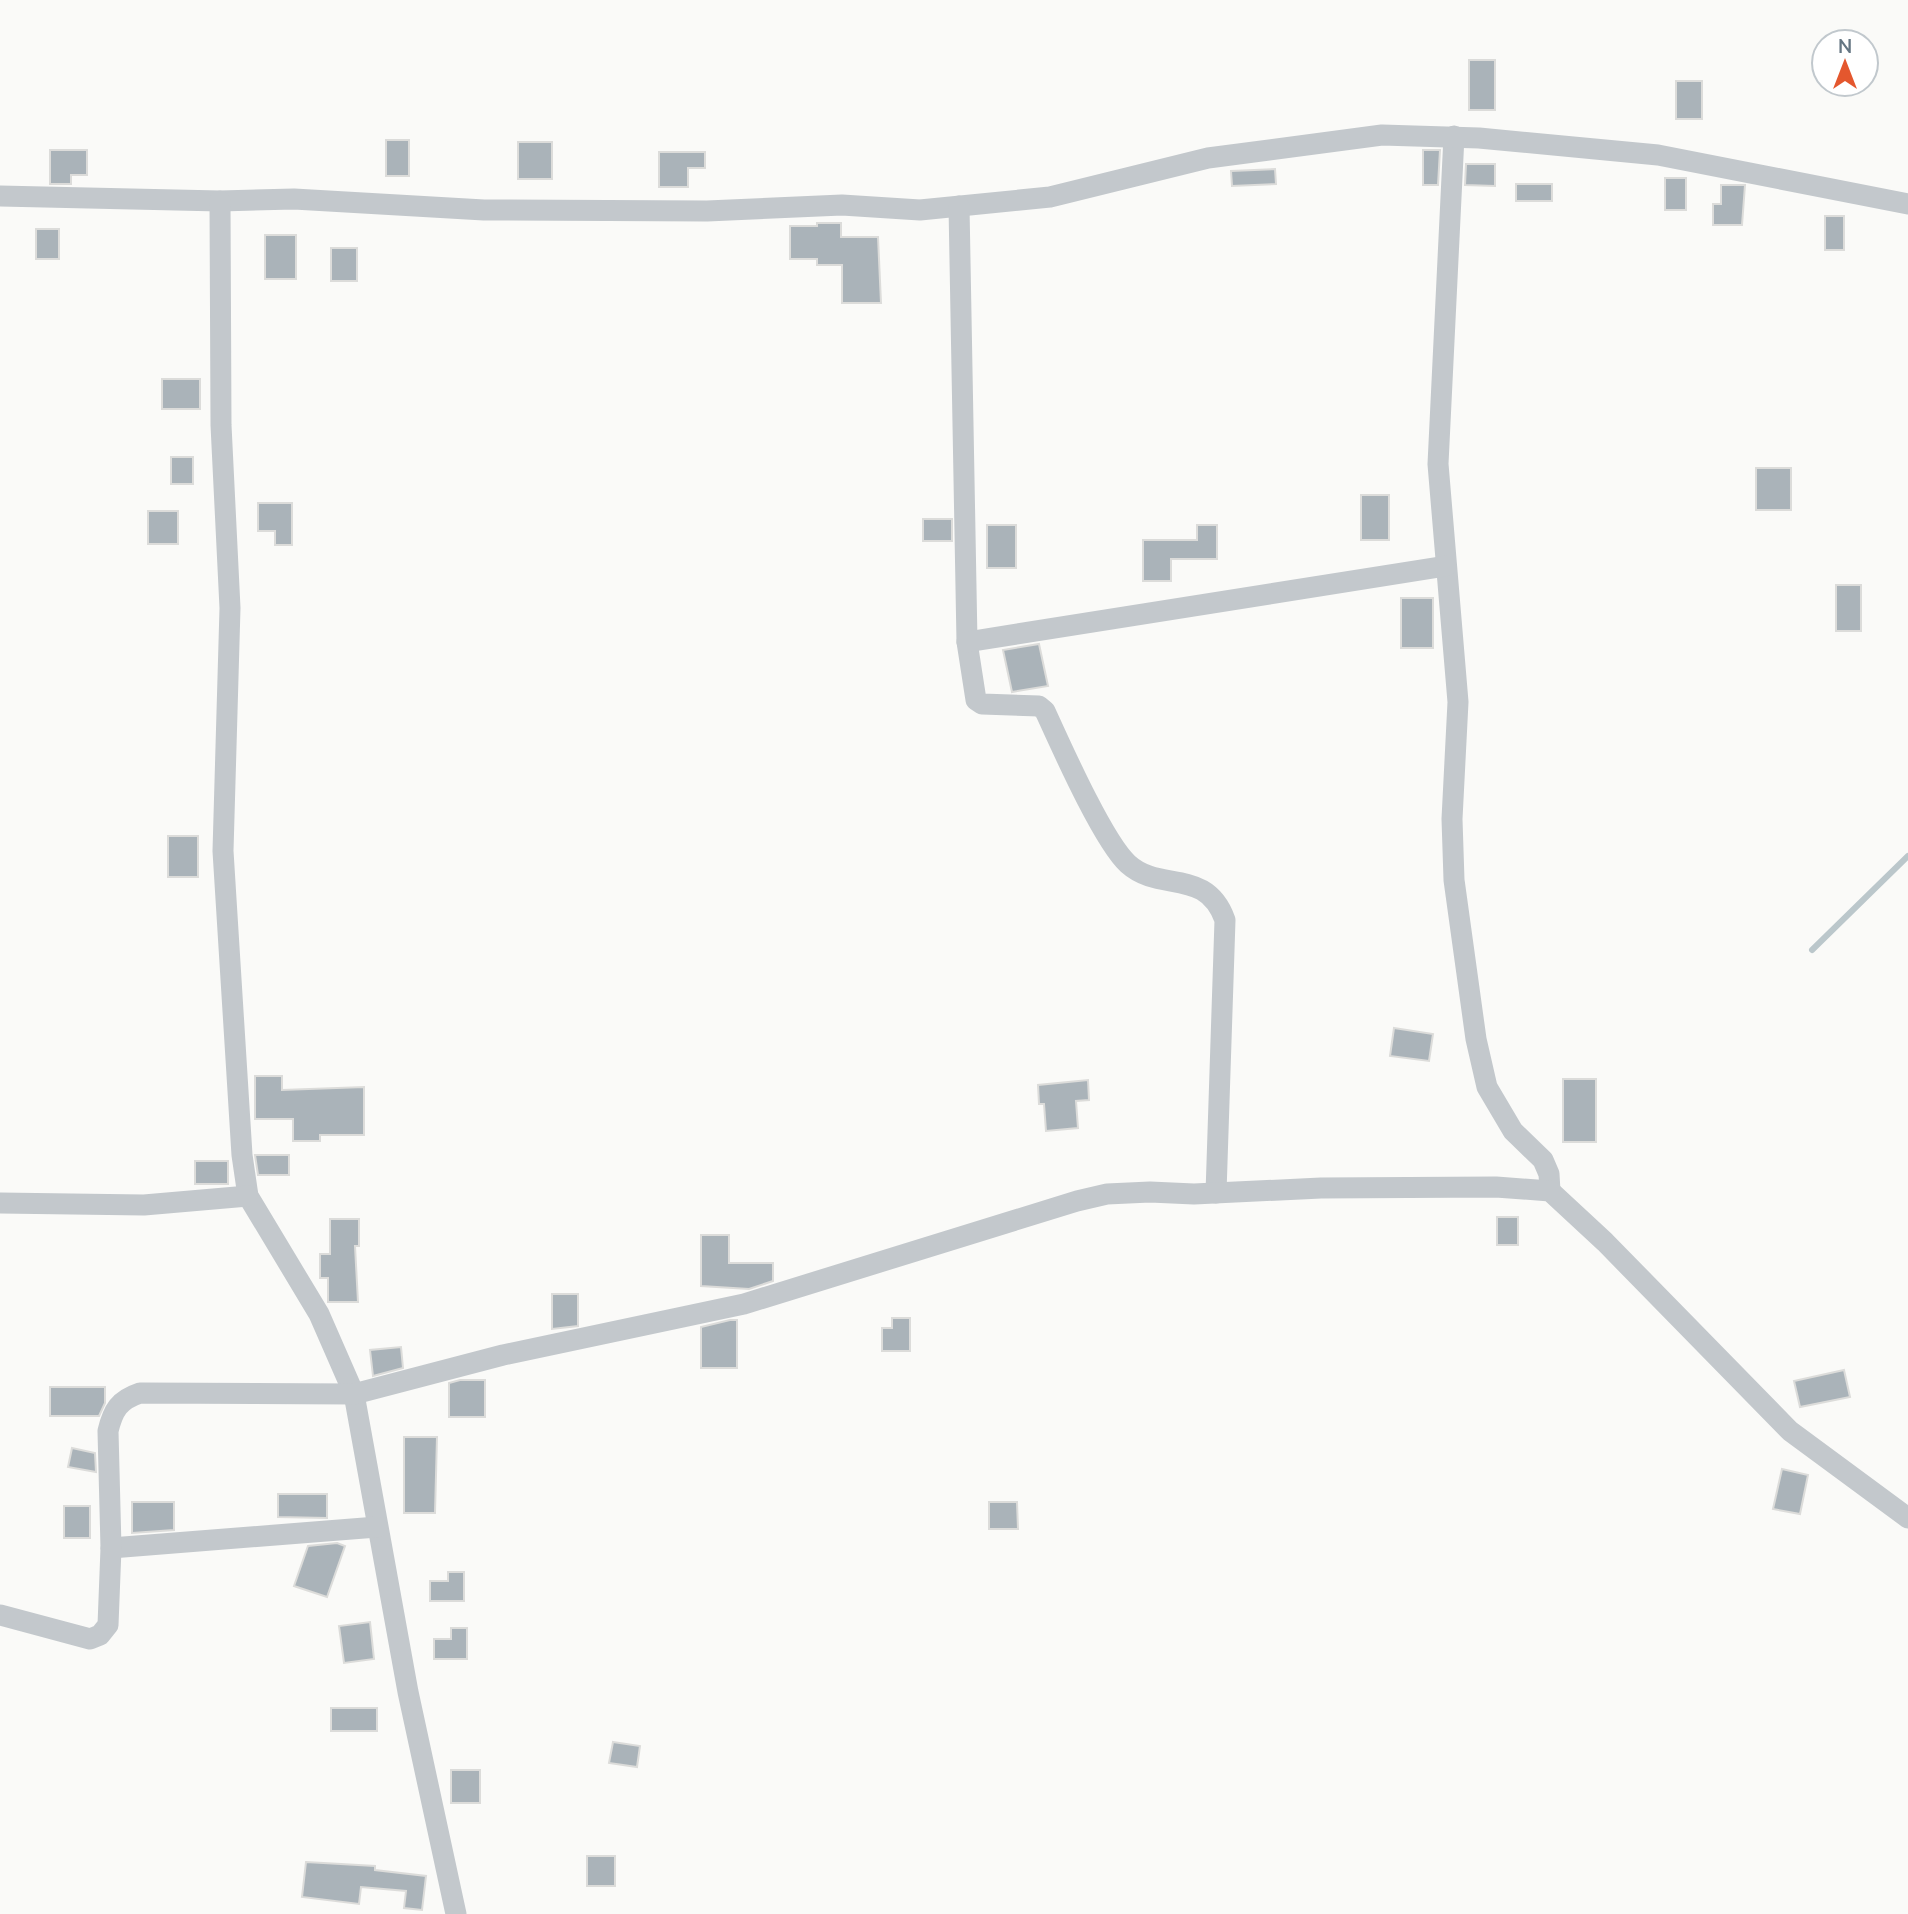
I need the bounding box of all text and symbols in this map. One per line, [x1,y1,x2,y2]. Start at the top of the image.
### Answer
north arrow [1810,28,1880,98]
text: N [1838,34,1852,60]

